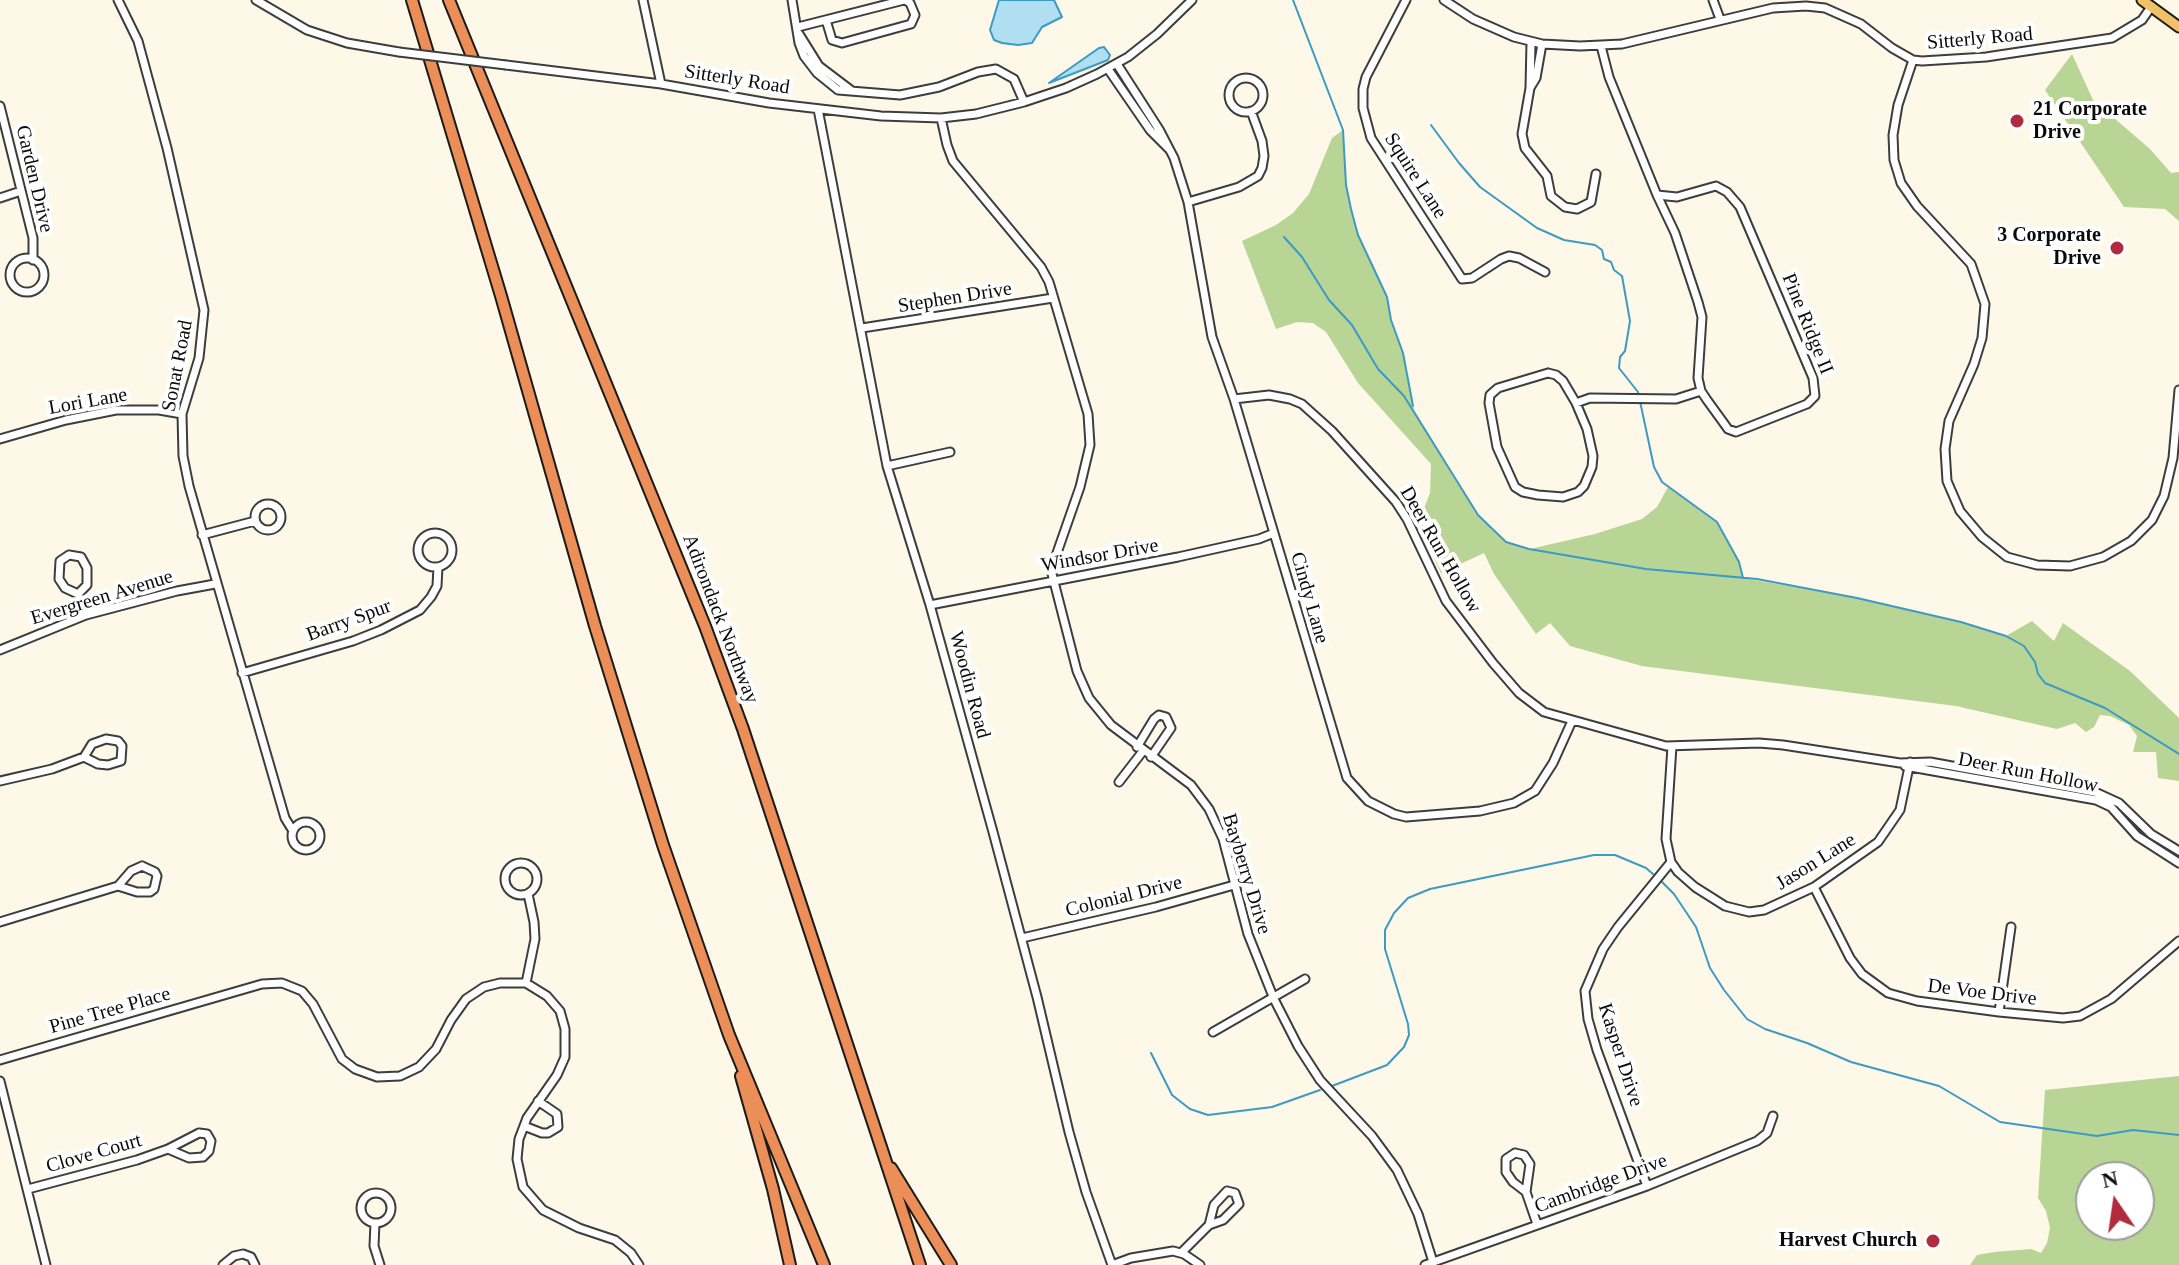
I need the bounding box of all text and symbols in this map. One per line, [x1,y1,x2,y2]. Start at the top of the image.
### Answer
street label: Sitterly Road [1926,22,2034,56]
street label: Sitterly Road [683,60,791,100]
place label: 21 Corporate Drive [2033,98,2147,145]
marker: 21 Corporate Drive [2008,112,2026,130]
street label: Garden Drive [10,123,58,235]
street label: Squire Lane [1378,129,1452,223]
place label: 3 Corporate Drive [1997,224,2101,271]
marker: 3 Corporate Drive [2108,239,2126,257]
street label: Pine Ridge II [1776,270,1838,378]
street label: Stephen Drive [896,277,1014,319]
street label: Sonat Road [157,318,199,414]
street label: Lori Lane [47,383,129,421]
street label: Deer Run Hollow [1394,482,1486,618]
street label: Adirondack Northway [677,531,763,707]
street label: Windsor Drive [1040,534,1160,578]
street label: Cindy Lane [1285,550,1333,646]
street label: Evergreen Avenue [28,565,176,631]
street label: Barry Spur [303,595,395,647]
street label: Woodin Road [943,629,995,741]
street label: Deer Run Hollow [1956,748,2100,798]
street label: Bayberry Drive [1216,811,1276,937]
street label: Jason Lane [1772,828,1860,896]
street label: Colonial Drive [1063,871,1185,923]
street label: De Voe Drive [1926,974,2038,1012]
street label: Pine Tree Place [47,982,173,1040]
street label: Kasper Drive [1592,1000,1648,1110]
street label: Clove Court [43,1129,145,1179]
street label: Cambridge Drive [1531,1149,1671,1219]
north arrow [2075,1161,2155,1241]
text: N [2099,1165,2120,1193]
place label: Harvest Church [1779,1229,1917,1253]
marker: Harvest Church [1924,1232,1942,1250]

